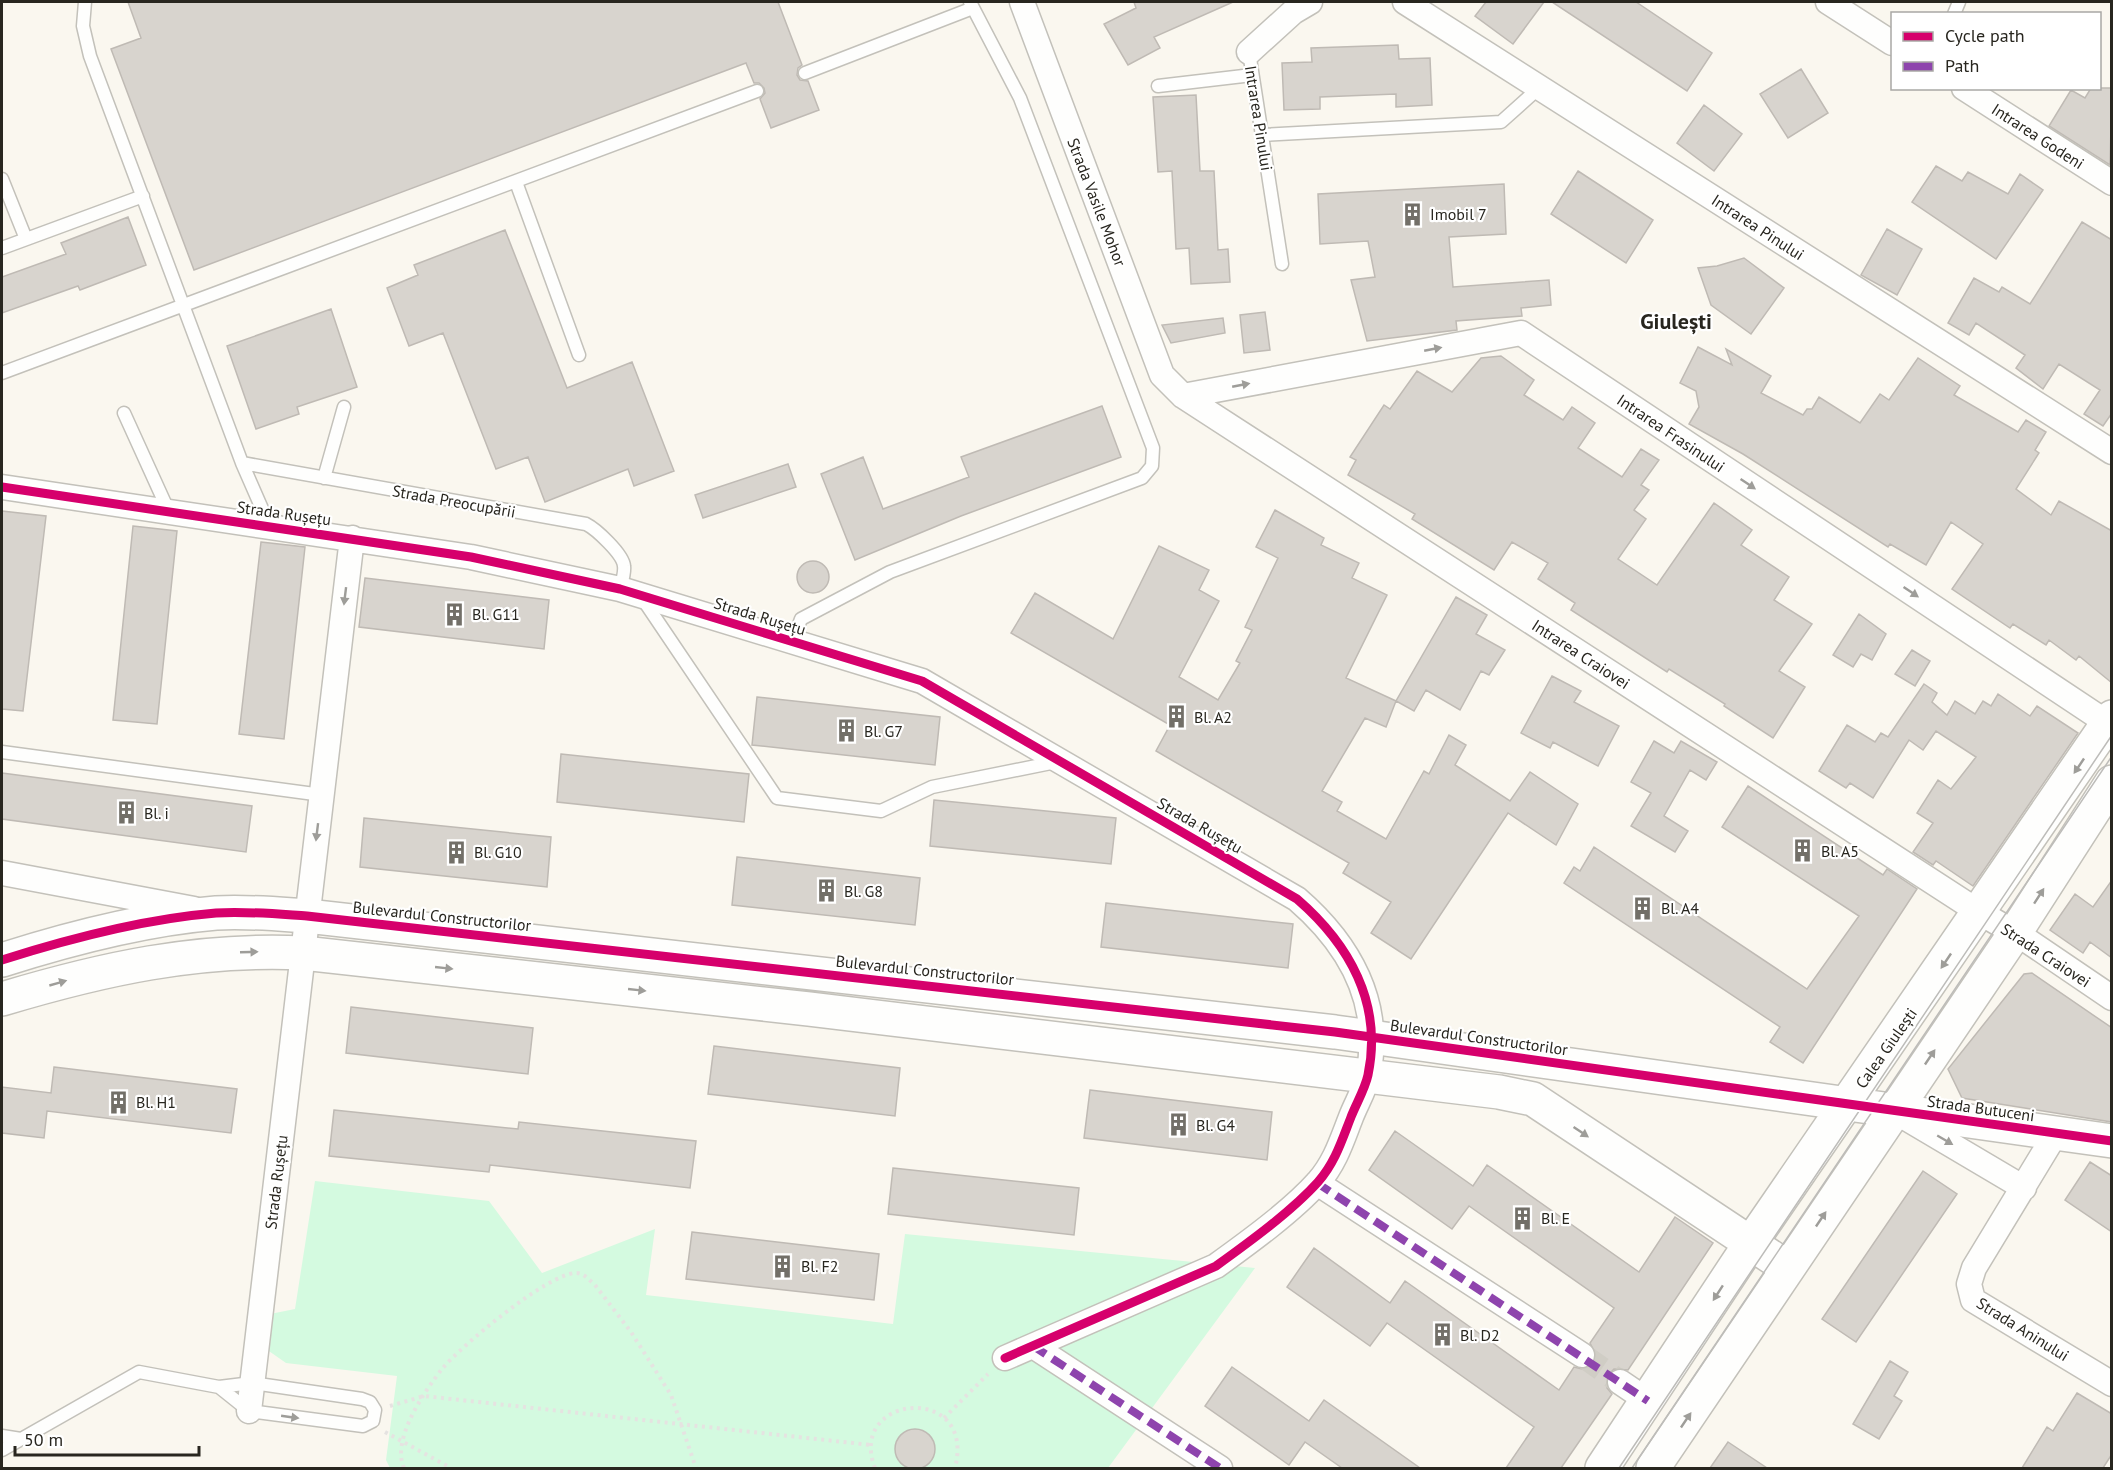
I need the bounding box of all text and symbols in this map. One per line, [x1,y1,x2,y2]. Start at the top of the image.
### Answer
legend [1891,12,2101,90]
text: Cycle path [1945,24,2025,47]
text: Path [1945,54,1979,77]
street label: Intrarea Pinului [1241,64,1277,172]
street label: Intrarea Godeni [1988,99,2088,173]
street label: Strada Vasile Mohor [1063,135,1131,270]
street label: Intrarea Pinului [1708,190,1808,264]
building icon: Imobil 7 [1399,201,1425,227]
place label: Imobil 7 [1430,204,1487,224]
district label: Giulești [1640,307,1712,335]
one-way arrow [1423,344,1442,353]
one-way arrow [1232,380,1251,389]
street label: Intrarea Frasinului [1613,390,1729,476]
one-way arrow [1740,479,1757,490]
street label: Strada Preocupării [391,480,517,522]
street label: Strada Rușețu [236,496,332,530]
one-way arrow [340,587,350,606]
one-way arrow [1902,587,1919,598]
street label: Strada Rușețu [712,593,808,639]
building icon: Bl. G11 [441,601,467,627]
place label: Bl. G11 [472,604,520,624]
street label: Intrarea Craiovei [1528,615,1634,693]
building icon: Bl. A2 [1163,704,1189,730]
place label: Bl. A2 [1194,707,1232,727]
building icon: Bl. G7 [833,718,859,744]
place label: Bl. G7 [864,721,903,741]
one-way arrow [2073,758,2084,774]
street label: Strada Rușețu [1154,793,1246,857]
building icon: Bl. i [113,800,139,826]
place label: Bl. i [144,803,169,823]
one-way arrow [313,822,322,841]
building icon: Bl. A5 [1790,838,1816,864]
building icon: Bl. G10 [443,839,469,865]
place label: Bl. A5 [1821,841,1859,861]
place label: Bl. G10 [474,842,522,862]
building icon: Bl. G8 [813,878,839,904]
place label: Bl. G8 [844,881,883,901]
one-way arrow [2033,888,2044,904]
building icon: Bl. A4 [1630,895,1656,921]
street label: Bulevardul Constructorilor [352,897,533,935]
place label: Bl. A4 [1661,898,1699,918]
street label: Strada Craiovei [1997,919,2095,991]
one-way arrow [240,947,259,956]
street label: Bulevardul Constructorilor [835,951,1016,989]
one-way arrow [1940,952,1952,968]
one-way arrow [434,964,453,973]
one-way arrow [48,977,67,987]
one-way arrow [628,985,647,995]
street label: Calea Giulești [1851,1004,1921,1092]
street label: Bulevardul Constructorilor [1389,1015,1570,1059]
one-way arrow [1924,1050,1936,1066]
building icon: Bl. H1 [105,1089,131,1115]
street label: Strada Butuceni [1926,1091,2036,1125]
place label: Bl. H1 [136,1092,176,1112]
building icon: Bl. G4 [1165,1112,1191,1138]
place label: Bl. G4 [1196,1115,1235,1135]
one-way arrow [1573,1126,1589,1137]
street label: Strada Rușețu [260,1134,292,1230]
one-way arrow [1937,1135,1954,1145]
building icon: Bl. E [1510,1205,1536,1231]
place label: Bl. E [1541,1208,1570,1228]
one-way arrow [1815,1212,1827,1228]
building icon: Bl. F2 [770,1253,796,1279]
place label: Bl. F2 [801,1256,838,1276]
one-way arrow [1713,1285,1724,1301]
street label: Strada Aninului [1973,1293,2073,1365]
building icon: Bl. D2 [1429,1322,1455,1348]
place label: Bl. D2 [1460,1325,1500,1345]
one-way arrow [280,1412,299,1421]
one-way arrow [1680,1412,1691,1428]
scale bar [15,1419,200,1457]
text: 50 m [24,1428,63,1451]

